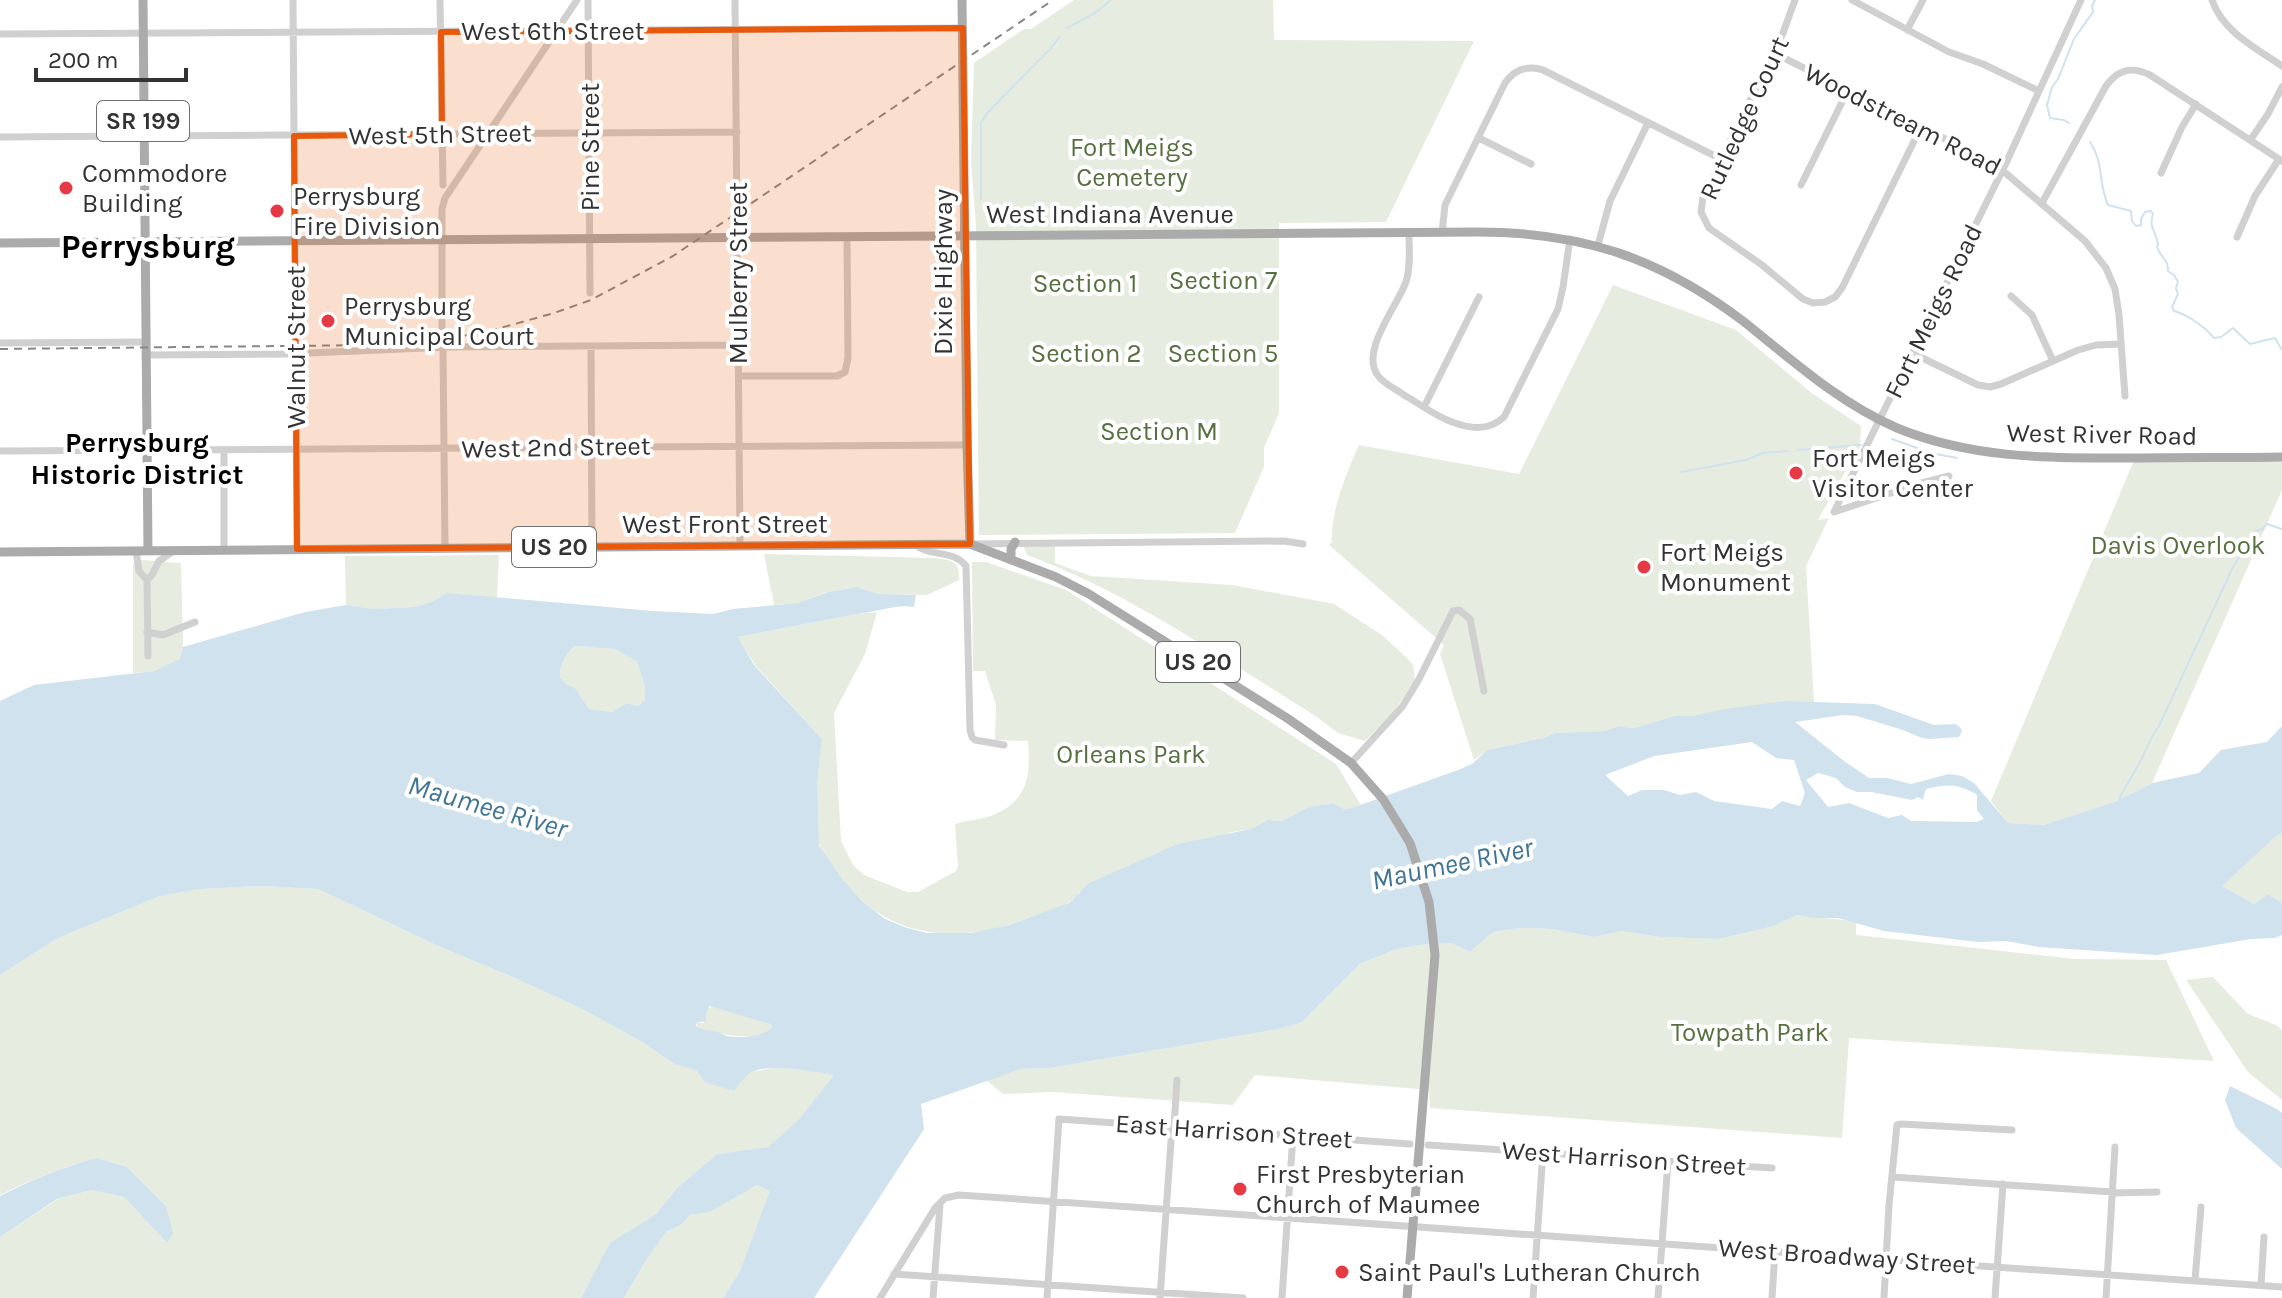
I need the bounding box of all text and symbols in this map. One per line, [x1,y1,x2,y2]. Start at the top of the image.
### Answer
street label: West 6th Street [461,16,645,47]
street label: Rutledge Court [1693,31,1796,205]
scale bar [36,32,186,82]
text: 200 m [48,46,119,74]
street label: Woodstream Road [1799,56,2007,183]
street label: Pine Street [575,82,606,211]
road number: SR 199 [97,101,189,141]
street label: West 5th Street [348,117,532,152]
park label: Fort Meigs Cemetery [1070,132,1194,193]
place label: Commodore Building [82,158,227,219]
marker: Commodore Building [57,179,75,197]
place label: Perrysburg Fire Division [293,181,440,242]
street label: Mulberry Street [723,182,754,364]
street label: Dixie Highway [928,189,959,355]
street label: West Indiana Avenue [986,199,1234,230]
marker: Perrysburg Fire Division [268,202,286,220]
street label: Fort Meigs Road [1878,219,1989,403]
district label: Perrysburg [61,227,235,267]
street label: Walnut Street [281,265,312,428]
park label: Section 7 [1169,265,1277,296]
park label: Section 1 [1033,268,1137,299]
place label: Perrysburg Municipal Court [344,291,535,352]
marker: Perrysburg Municipal Court [319,312,337,330]
park label: Section 2 [1030,338,1142,369]
park label: Section 5 [1168,338,1278,369]
park label: Section M [1100,416,1218,447]
street label: West River Road [2006,417,2198,452]
district label: Perrysburg Historic District [31,426,243,491]
street label: West 2nd Street [461,430,651,465]
place label: Fort Meigs Visitor Center [1812,443,1973,504]
marker: Fort Meigs Visitor Center [1787,464,1805,482]
street label: West Front Street [622,509,828,540]
road number: US 20 [512,527,596,567]
park label: Davis Overlook [2090,530,2266,561]
place label: Fort Meigs Monument [1660,537,1791,598]
marker: Fort Meigs Monument [1635,558,1653,576]
road number: US 20 [1156,642,1240,682]
park label: Orleans Park [1056,739,1206,770]
water label: Maumee River [404,768,573,845]
water label: Maumee River [1368,830,1537,897]
park label: Towpath Park [1671,1017,1829,1048]
street label: East Harrison Street [1114,1108,1354,1155]
street label: West Harrison Street [1501,1135,1747,1183]
place label: First Presbyterian Church of Maumee [1256,1159,1480,1220]
marker: First Presbyterian Church of Maumee [1231,1180,1249,1198]
street label: West Broadway Street [1717,1232,1977,1281]
place label: Saint Paul's Lutheran Church [1358,1257,1701,1288]
marker: Saint Paul's Lutheran Church [1333,1263,1351,1281]

